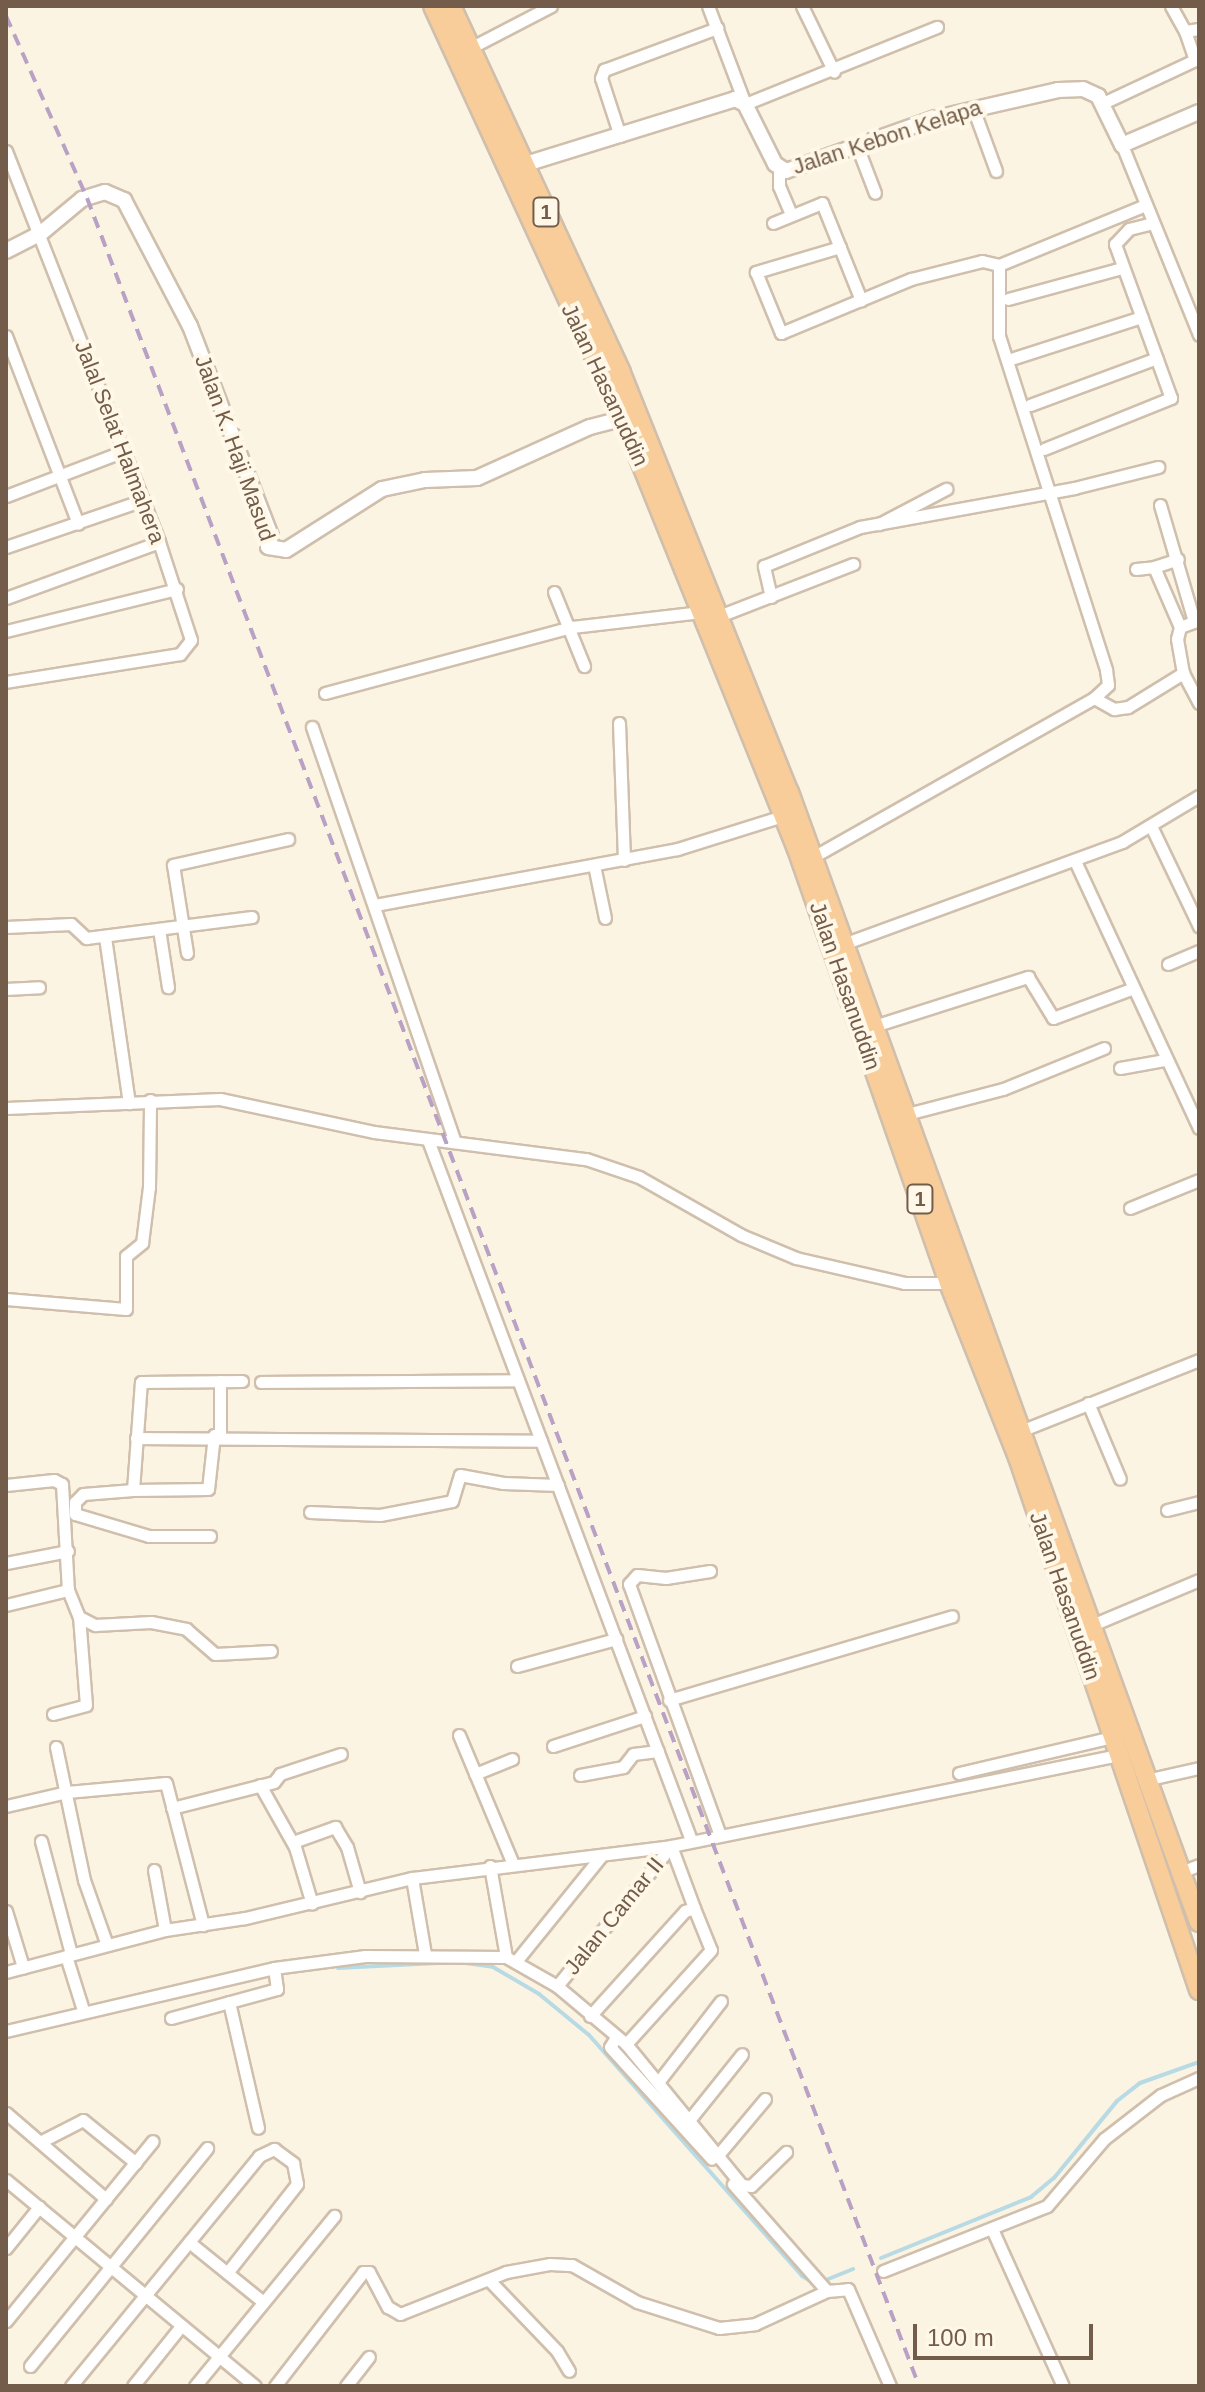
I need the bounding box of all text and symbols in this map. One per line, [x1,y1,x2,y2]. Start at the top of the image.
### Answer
street label: Jalan Kebon Kelapa [789,94,985,180]
road number: 1 [532,196,560,228]
street label: Jalan Hasanuddin [556,300,654,470]
street label: Jalal Selat Halmahera [69,337,171,547]
street label: Jalan K. Haji Masud [189,352,281,544]
street label: Jalan Hasanuddin [804,898,886,1074]
road number: 1 [906,1183,934,1215]
street label: Jalan Hasanuddin [1024,1508,1106,1684]
street label: Jalan Camar II [559,1852,669,1980]
scale bar [917,2308,1097,2358]
text: 100 m [927,2324,994,2351]

